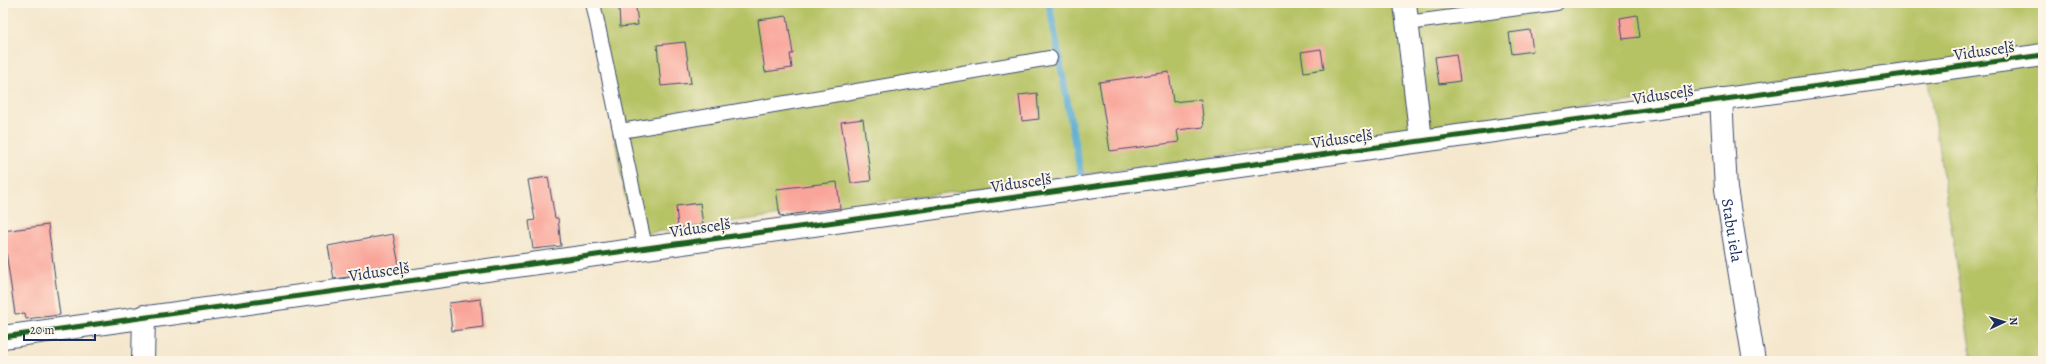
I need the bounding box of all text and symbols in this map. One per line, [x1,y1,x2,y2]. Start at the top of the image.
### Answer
street label: Vidusceļš [1951,36,2016,66]
street label: Vidusceļš [1630,80,1695,110]
street label: Vidusceļš [1309,124,1374,154]
street label: Vidusceļš [988,168,1053,198]
street label: Stabu iela [1716,197,1748,264]
street label: Vidusceļš [667,213,732,243]
street label: Vidusceļš [346,257,411,287]
north arrow [1984,302,2024,342]
scale bar [24,316,95,342]
text: N [2006,317,2021,326]
text: 20 m [30,322,54,338]

